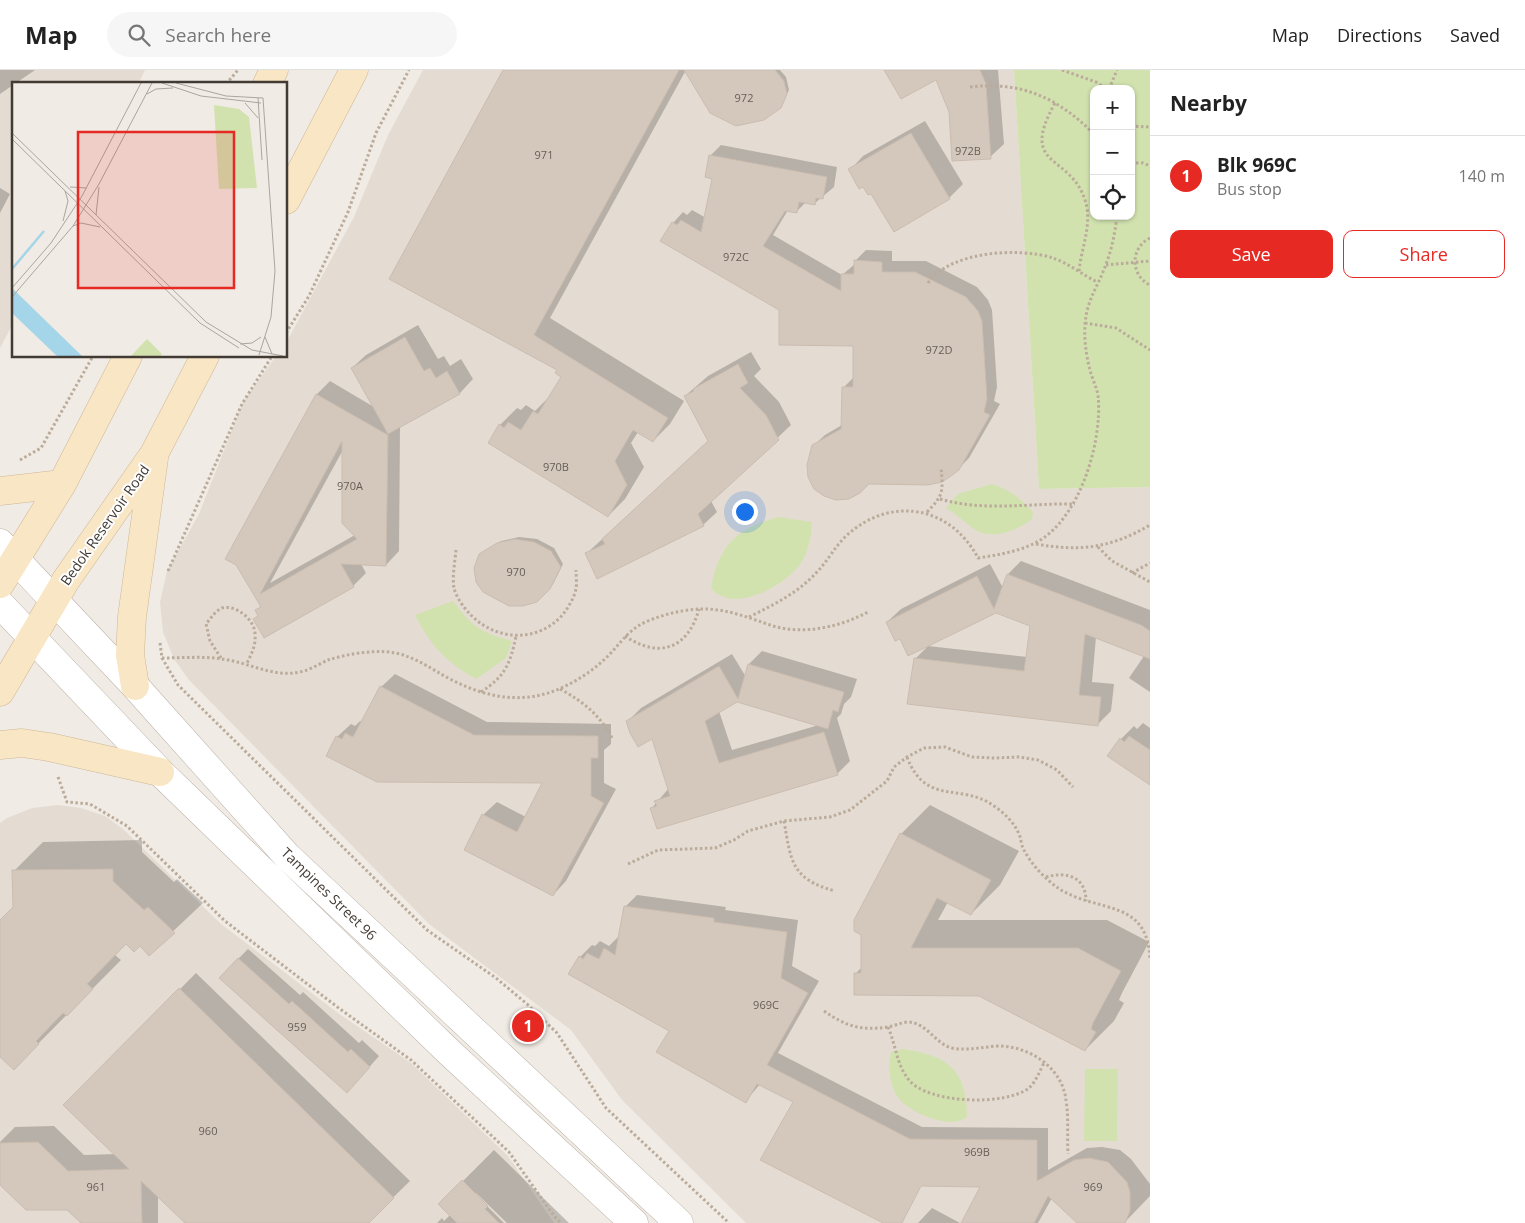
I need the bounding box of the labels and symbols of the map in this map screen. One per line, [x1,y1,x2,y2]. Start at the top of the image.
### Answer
inset map [12,82,288,358]
house number: 972 [735,90,753,105]
house number: 972B [955,143,981,158]
house number: 971 [535,147,553,162]
house number: 972C [723,249,749,264]
house number: 972D [926,342,952,357]
house number: 970B [543,459,569,474]
street label: Bedok Reservoir Road [56,461,153,589]
house number: 970A [337,478,363,493]
your location [732,499,758,525]
house number: 970 [507,564,525,579]
street label: Tampines Street 96 [277,843,381,944]
house number: 969C [753,997,779,1012]
pin: 1 [512,1007,544,1045]
house number: 959 [288,1019,306,1034]
house number: 960 [199,1123,217,1138]
house number: 969B [964,1144,990,1159]
house number: 961 [87,1179,105,1194]
house number: 969 [1084,1179,1102,1194]

